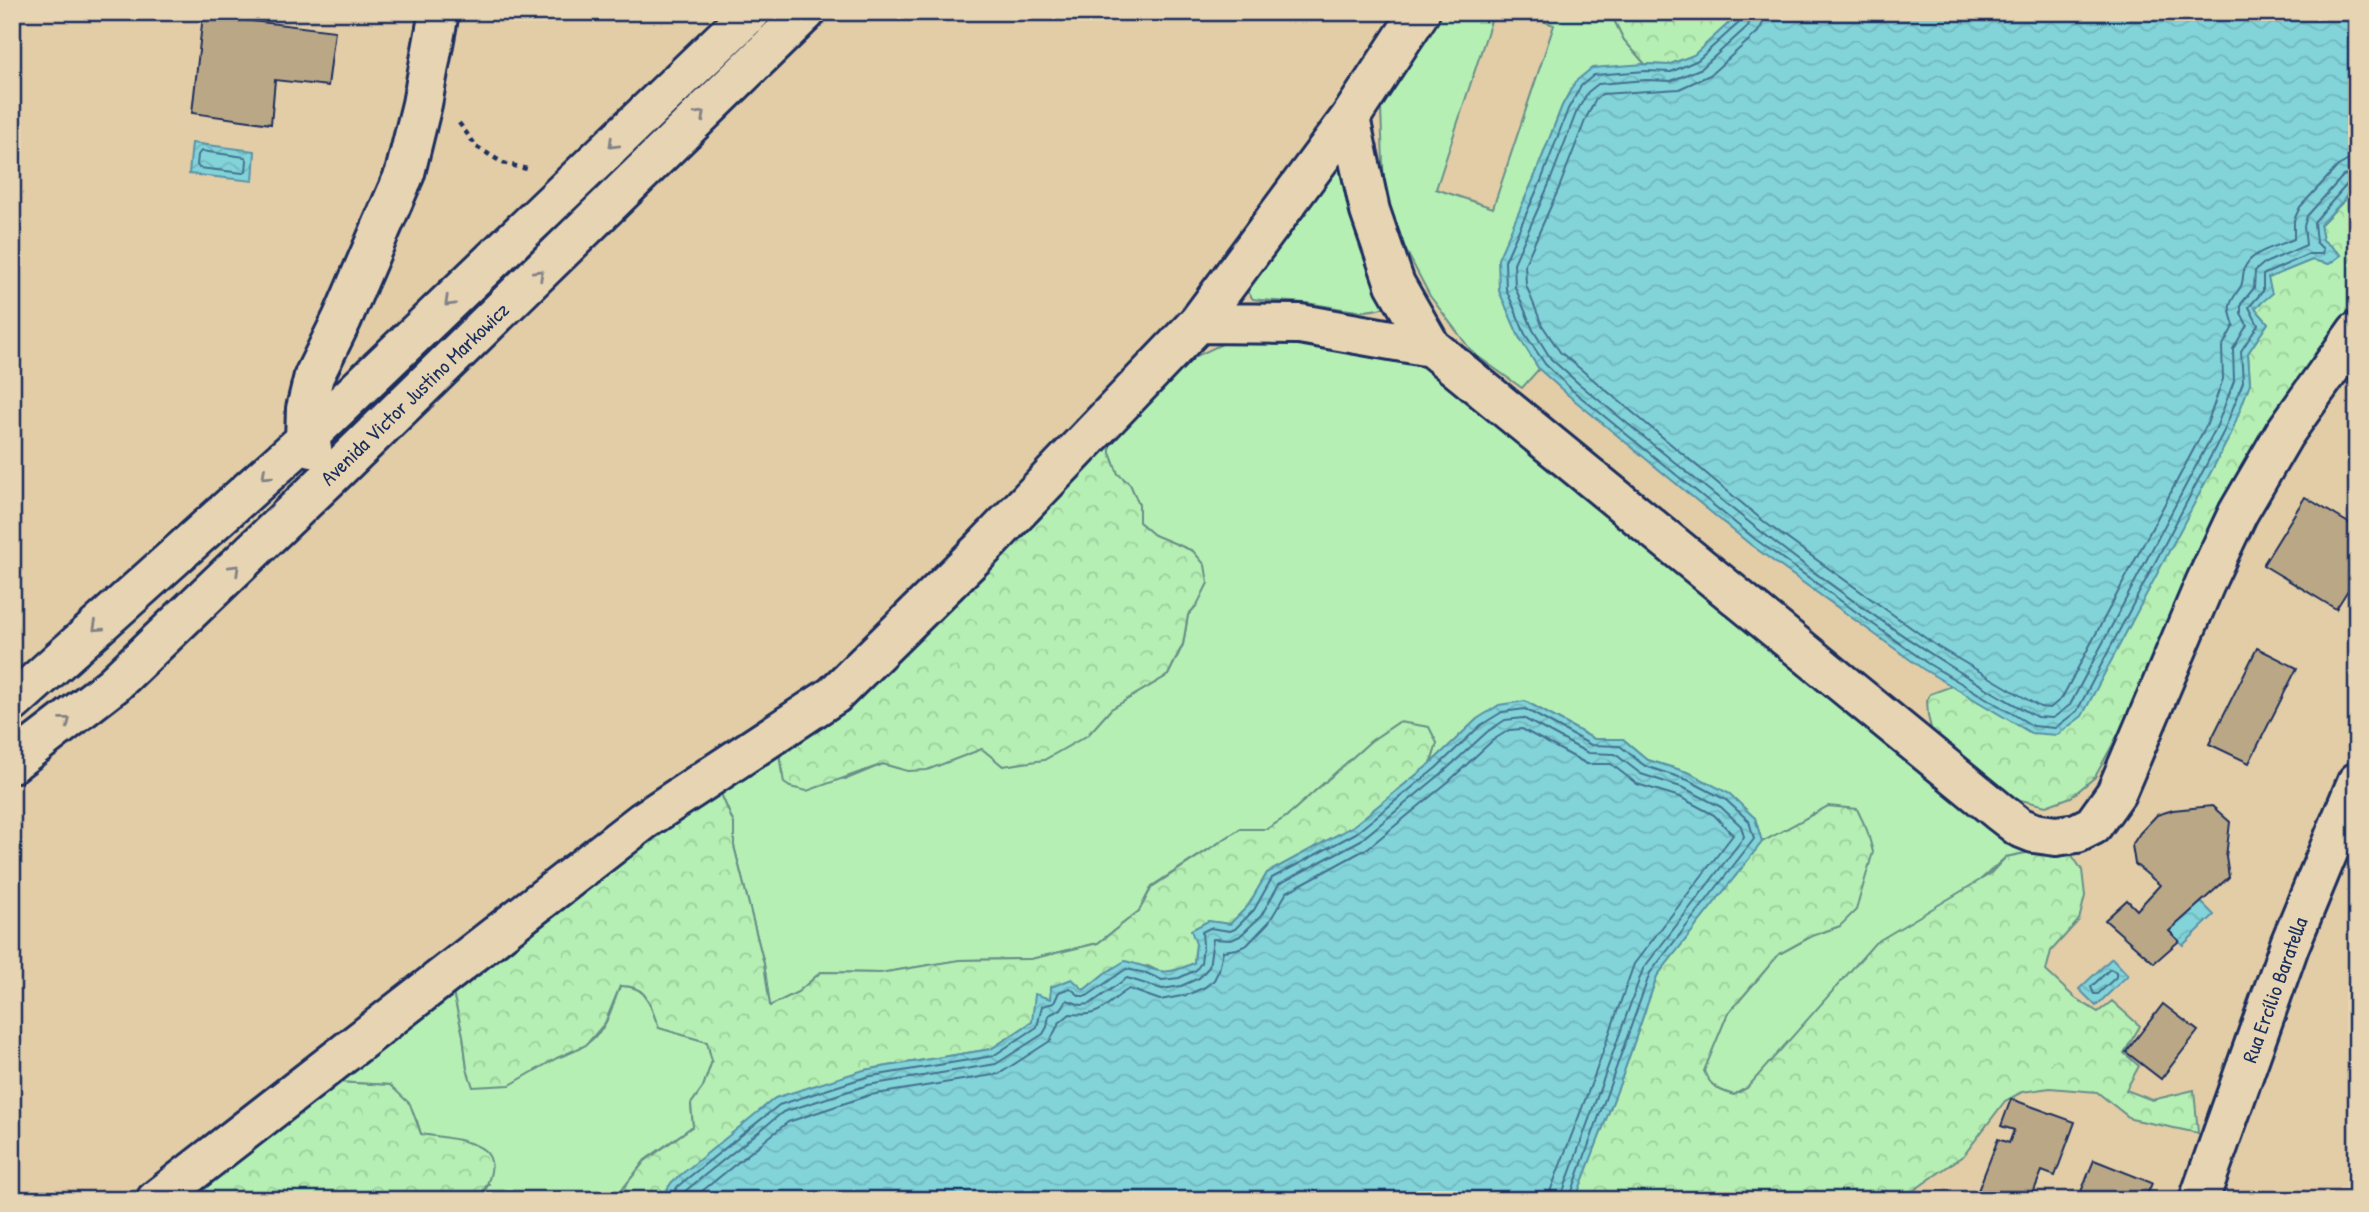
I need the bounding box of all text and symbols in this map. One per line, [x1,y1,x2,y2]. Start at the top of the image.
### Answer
one-way arrow [693,110,706,123]
one-way arrow [608,136,621,149]
one-way arrow [530,269,543,282]
one-way arrow [444,293,457,306]
street label: Avenida Victor Justino Markowicz [314,296,515,492]
one-way arrow [261,467,274,479]
one-way arrow [227,564,240,577]
one-way arrow [92,619,105,631]
one-way arrow [59,717,71,730]
street label: Rua Ercílio Baratella [2235,913,2314,1067]

